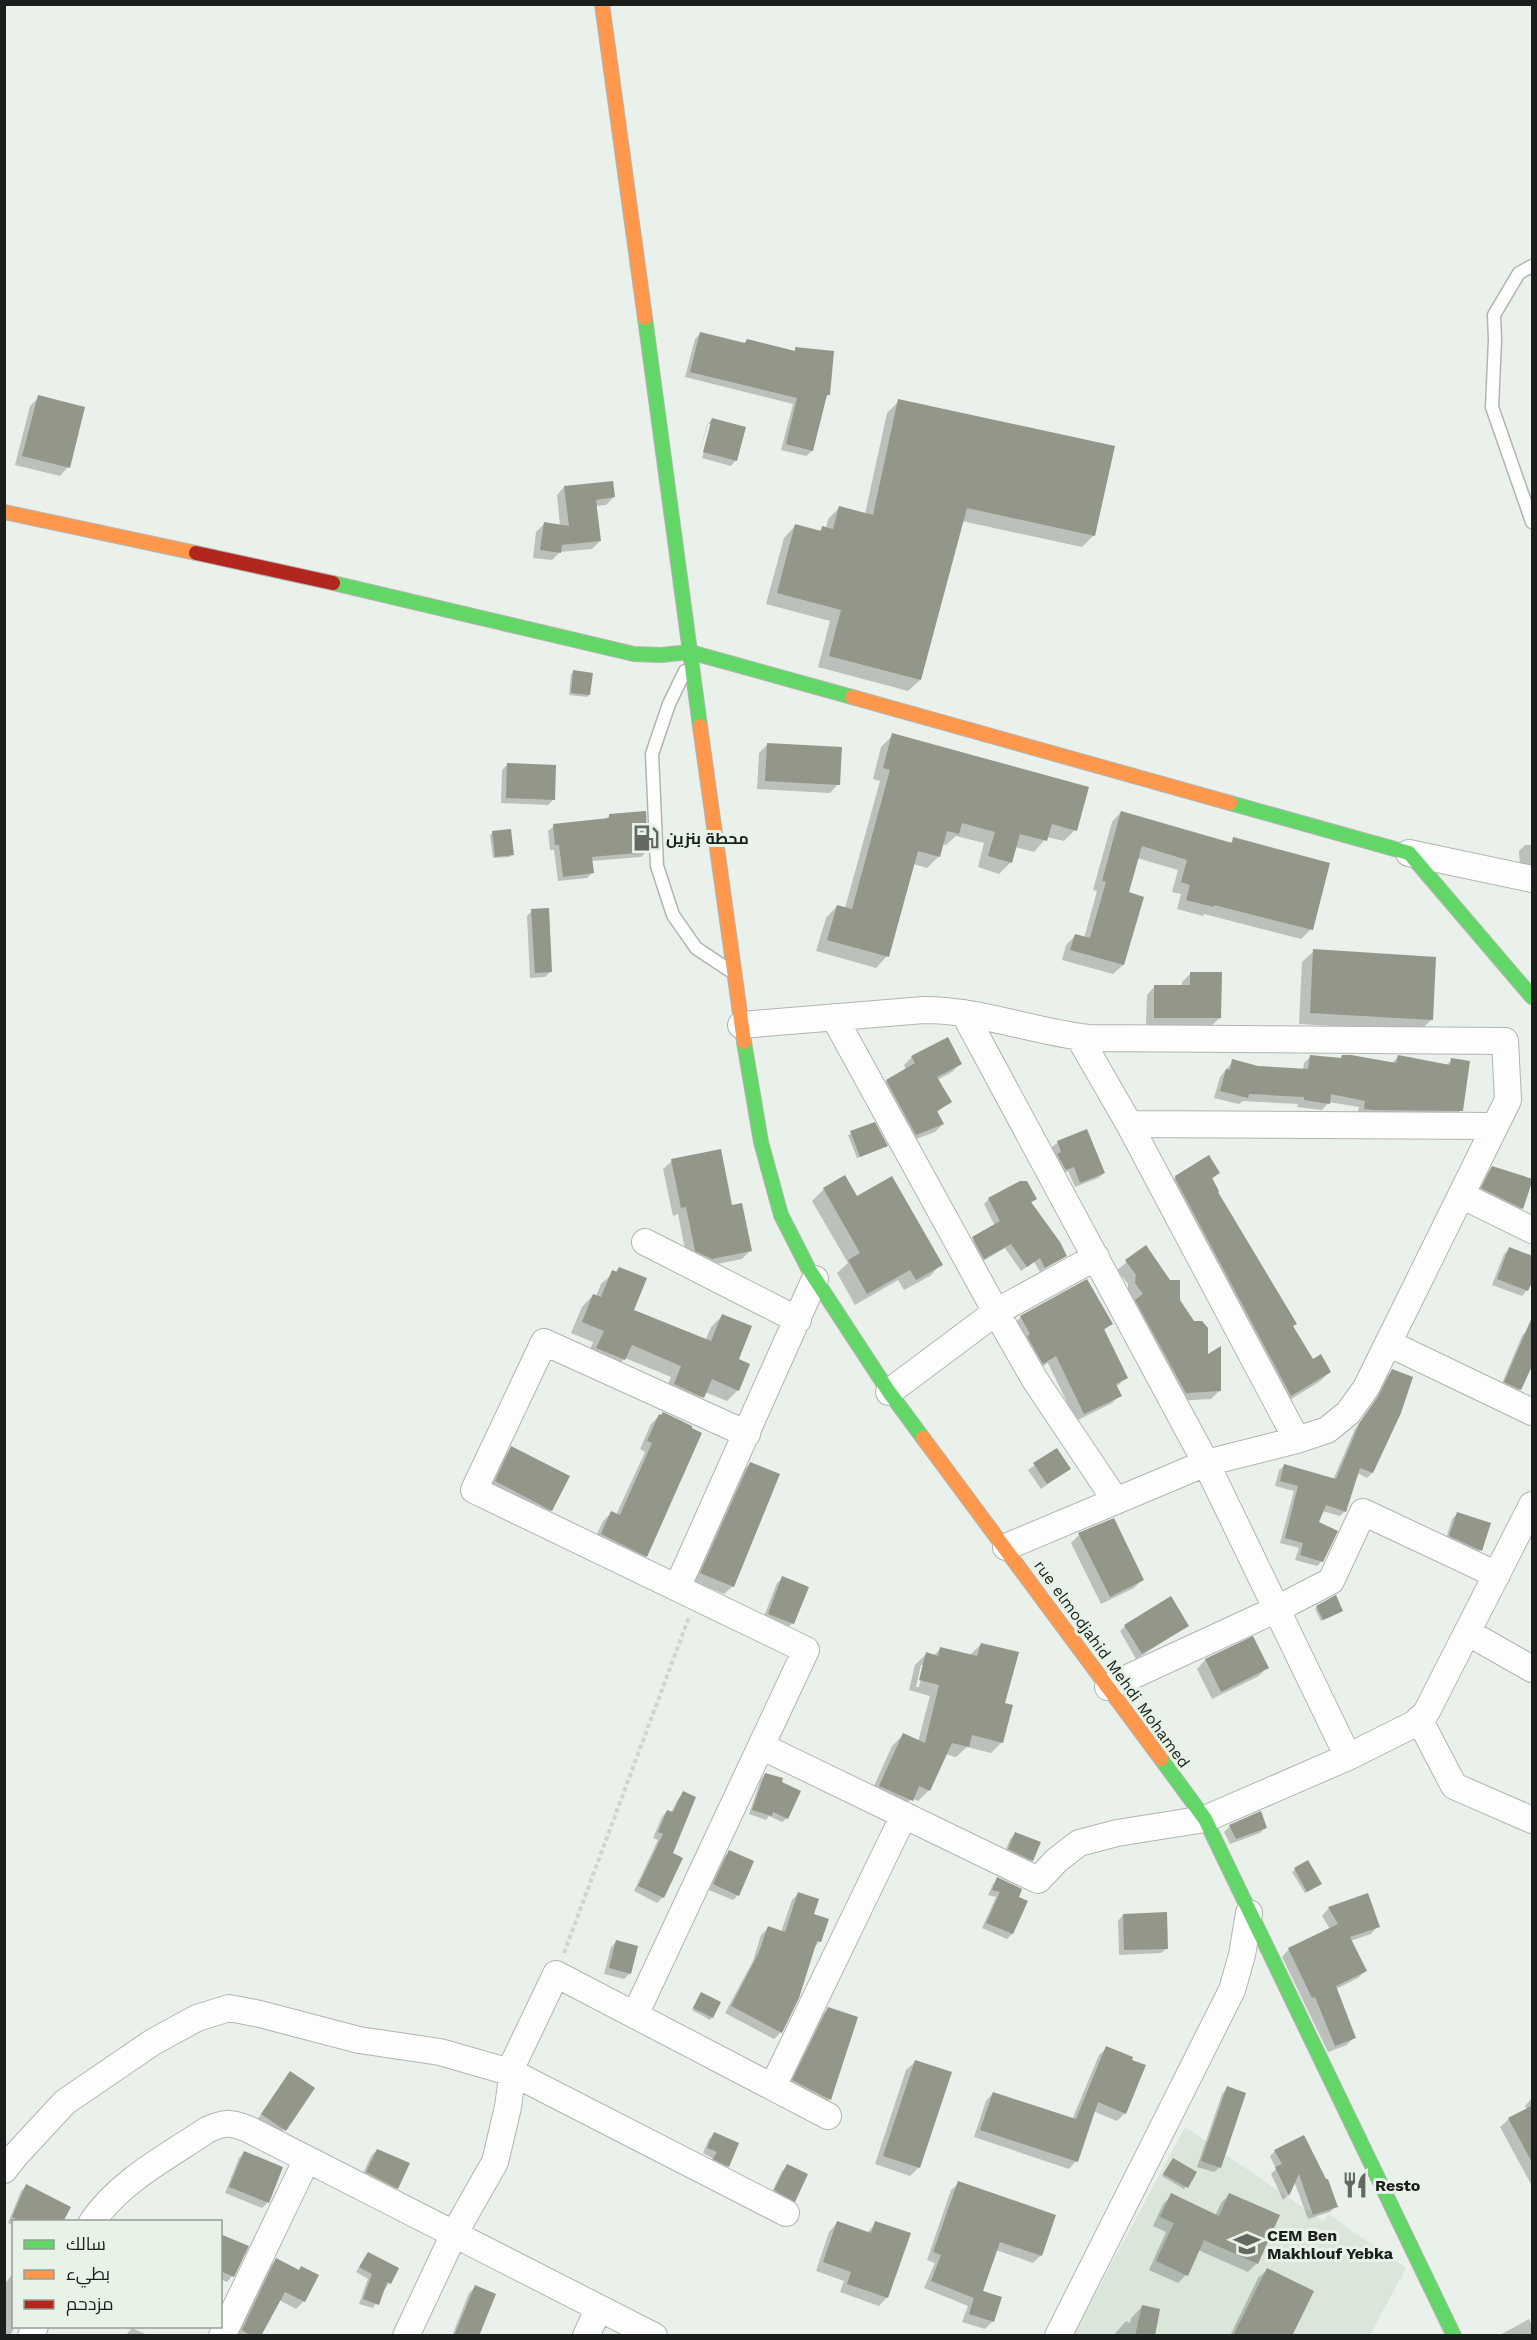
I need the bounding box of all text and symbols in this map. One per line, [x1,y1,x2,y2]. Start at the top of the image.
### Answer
fuel station icon: محطة بنزين [631,823,661,853]
place label: محطة بنزين [666,829,749,848]
street label: rue elmodjahid Mehdi Mohamed [1030,1556,1194,1772]
restaurant icon: Resto [1340,2170,1370,2200]
place label: Resto [1375,2176,1421,2195]
legend [12,2220,222,2328]
place label: CEM Ben Makhlouf Yebka [1267,2226,1394,2263]
school or university icon: CEM Ben Makhlouf Yebka [1232,2229,1262,2259]
text: سالك [66,2233,106,2254]
text: بطيء [66,2263,110,2288]
text: مزدحم [66,2293,114,2316]

